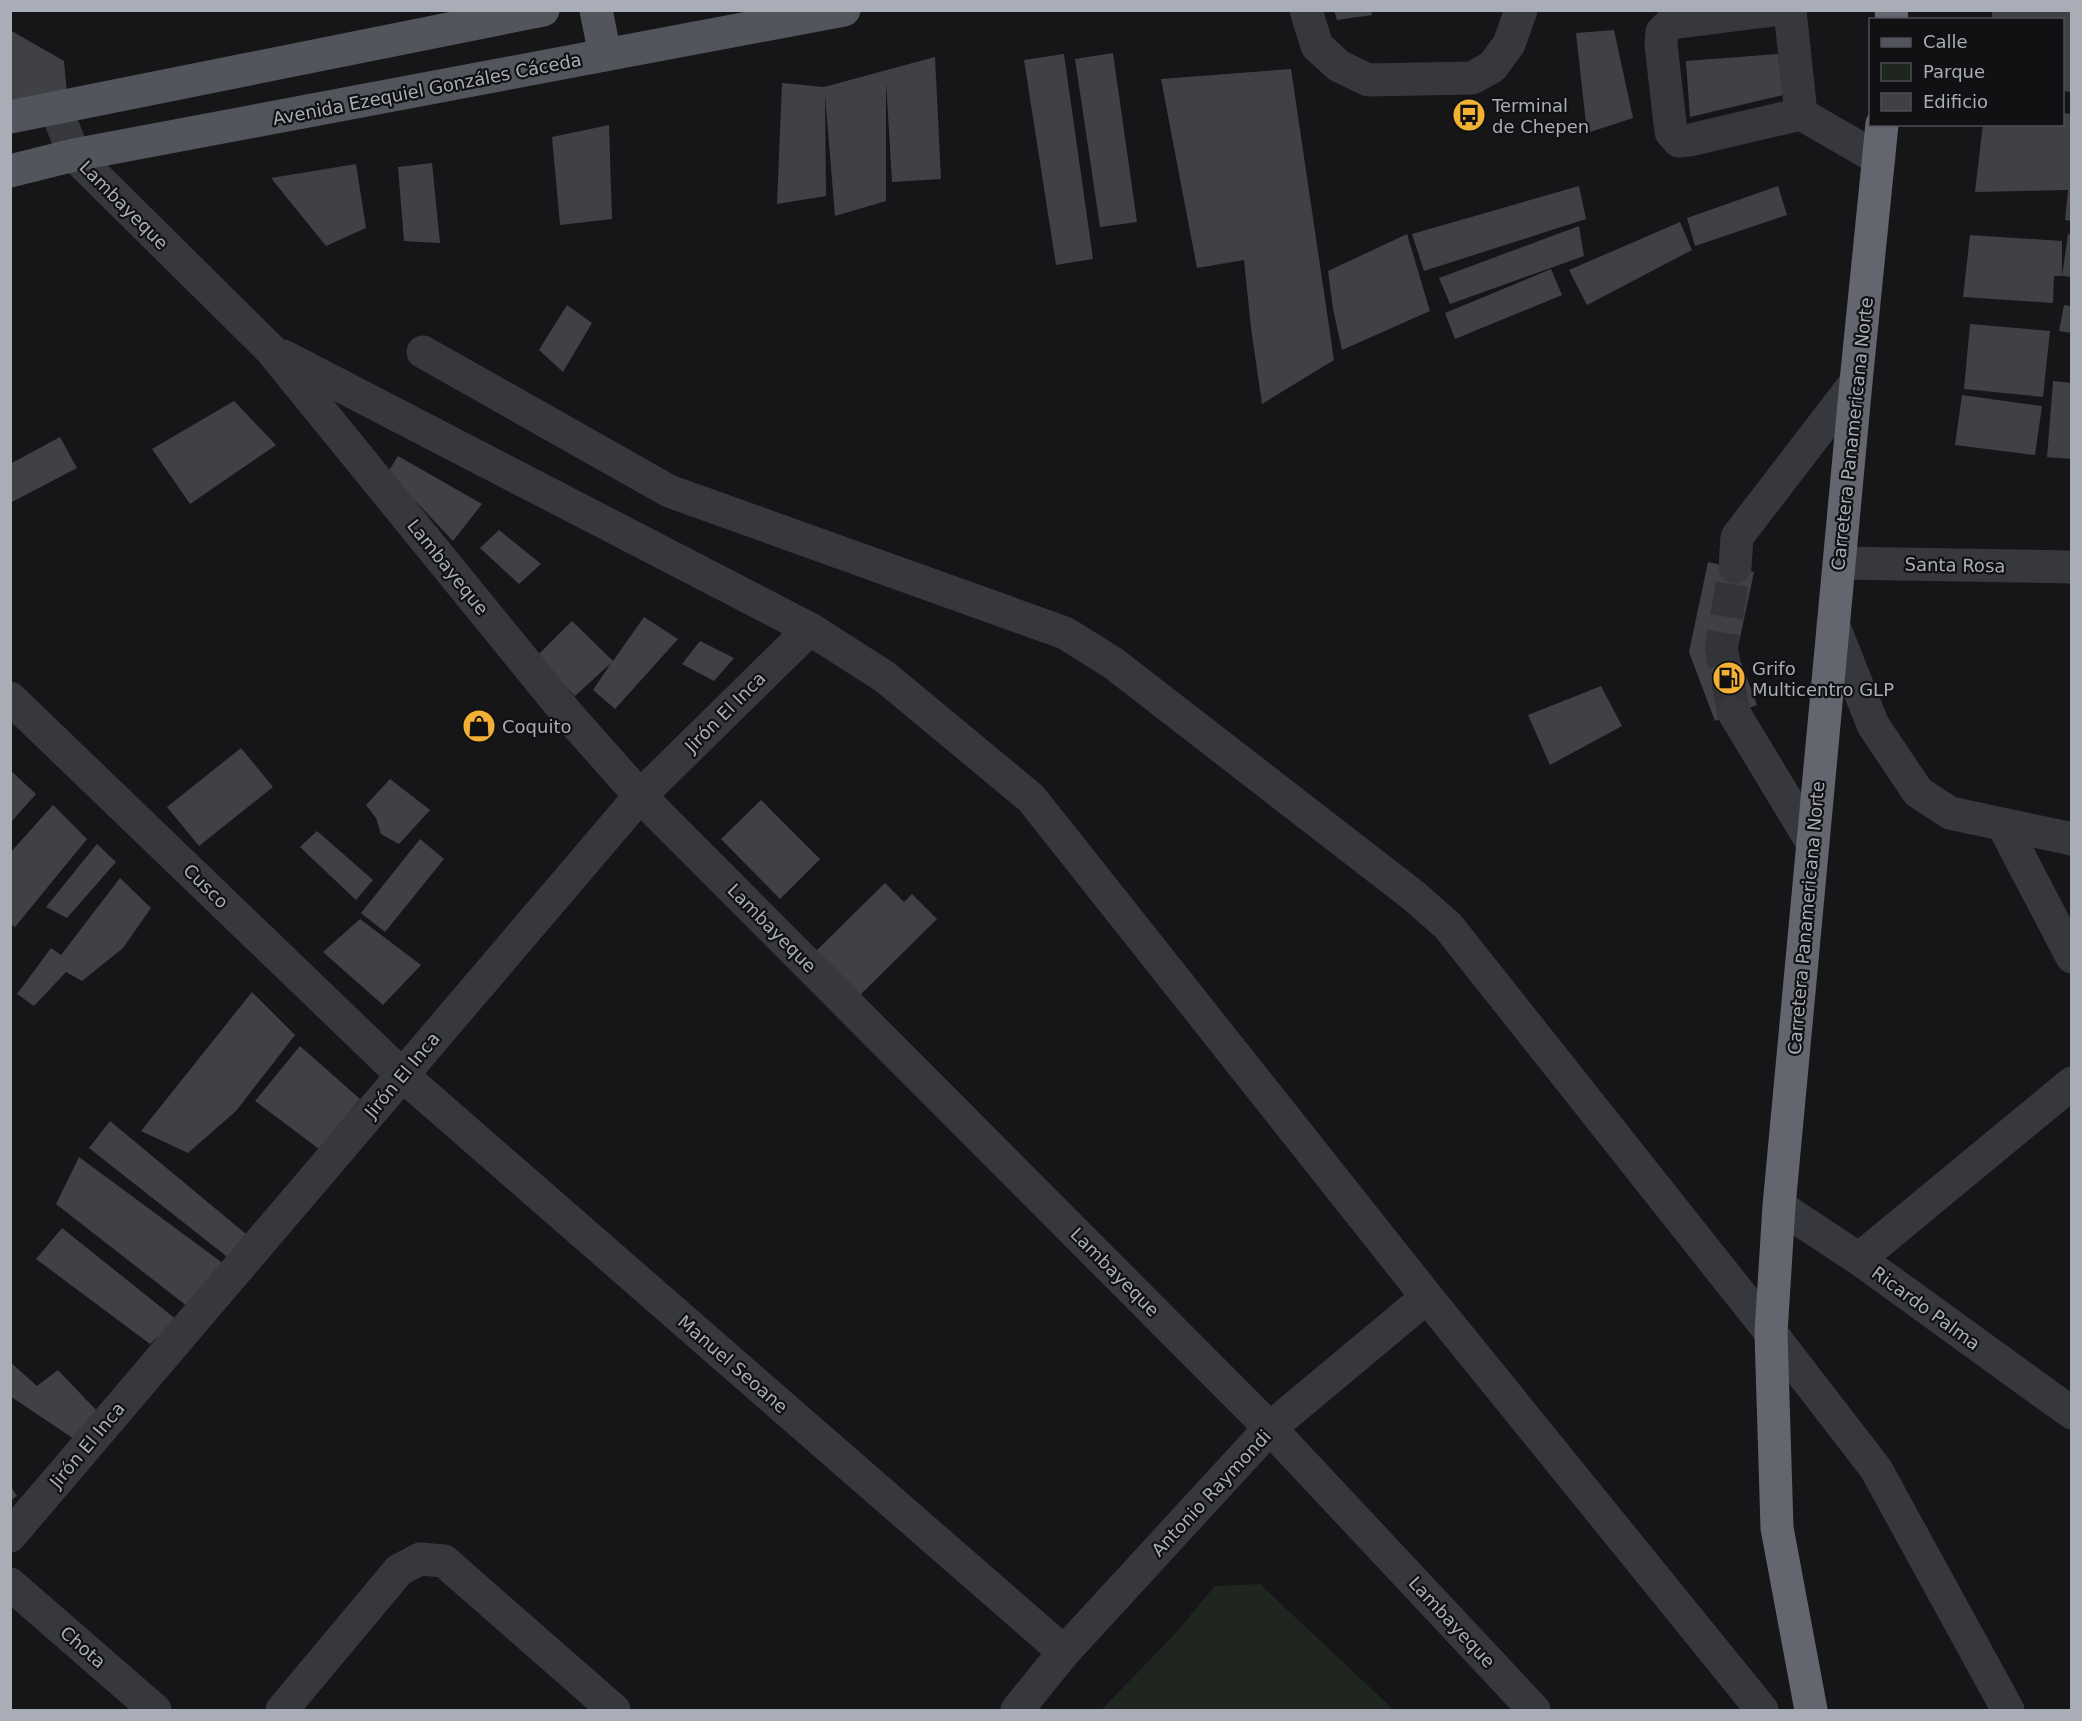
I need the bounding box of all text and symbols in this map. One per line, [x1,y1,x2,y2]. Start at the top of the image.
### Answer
legend [1869,18,2064,126]
text: Calle [1923,31,1968,52]
street label: Avenida Ezequiel Gonzáles Cáceda [271,49,583,129]
text: Parque [1923,61,1985,82]
text: Edificio [1923,91,1988,112]
place label: Terminal de Chepen [1491,95,1589,137]
bus stop icon: Terminal de Chepen [1451,97,1487,133]
street label: Lambayeque [75,156,173,254]
street label: Carretera Panamericana Norte [1827,296,1877,572]
street label: Lambayeque [403,515,493,619]
street label: Santa Rosa [1904,554,2006,576]
place label: Grifo Multicentro GLP [1752,658,1894,700]
fuel station icon: Grifo Multicentro GLP [1711,660,1747,696]
street label: Jirón El Inca [680,667,770,757]
shop icon: Coquito [461,708,497,744]
place label: Coquito [502,716,572,737]
street label: Carretera Panamericana Norte [1784,780,1828,1056]
street label: Cusco [179,860,233,912]
street label: Lambayeque [723,879,821,977]
street label: Jirón El Inca [360,1028,444,1123]
street label: Lambayeque [1066,1223,1164,1321]
street label: Ricardo Palma [1868,1262,1984,1354]
street label: Manuel Seoane [674,1311,792,1417]
street label: Jirón El Inca [45,1398,129,1493]
street label: Antonio Raymondi [1147,1425,1275,1561]
street label: Lambayeque [1405,1572,1499,1672]
street label: Chota [56,1622,110,1672]

